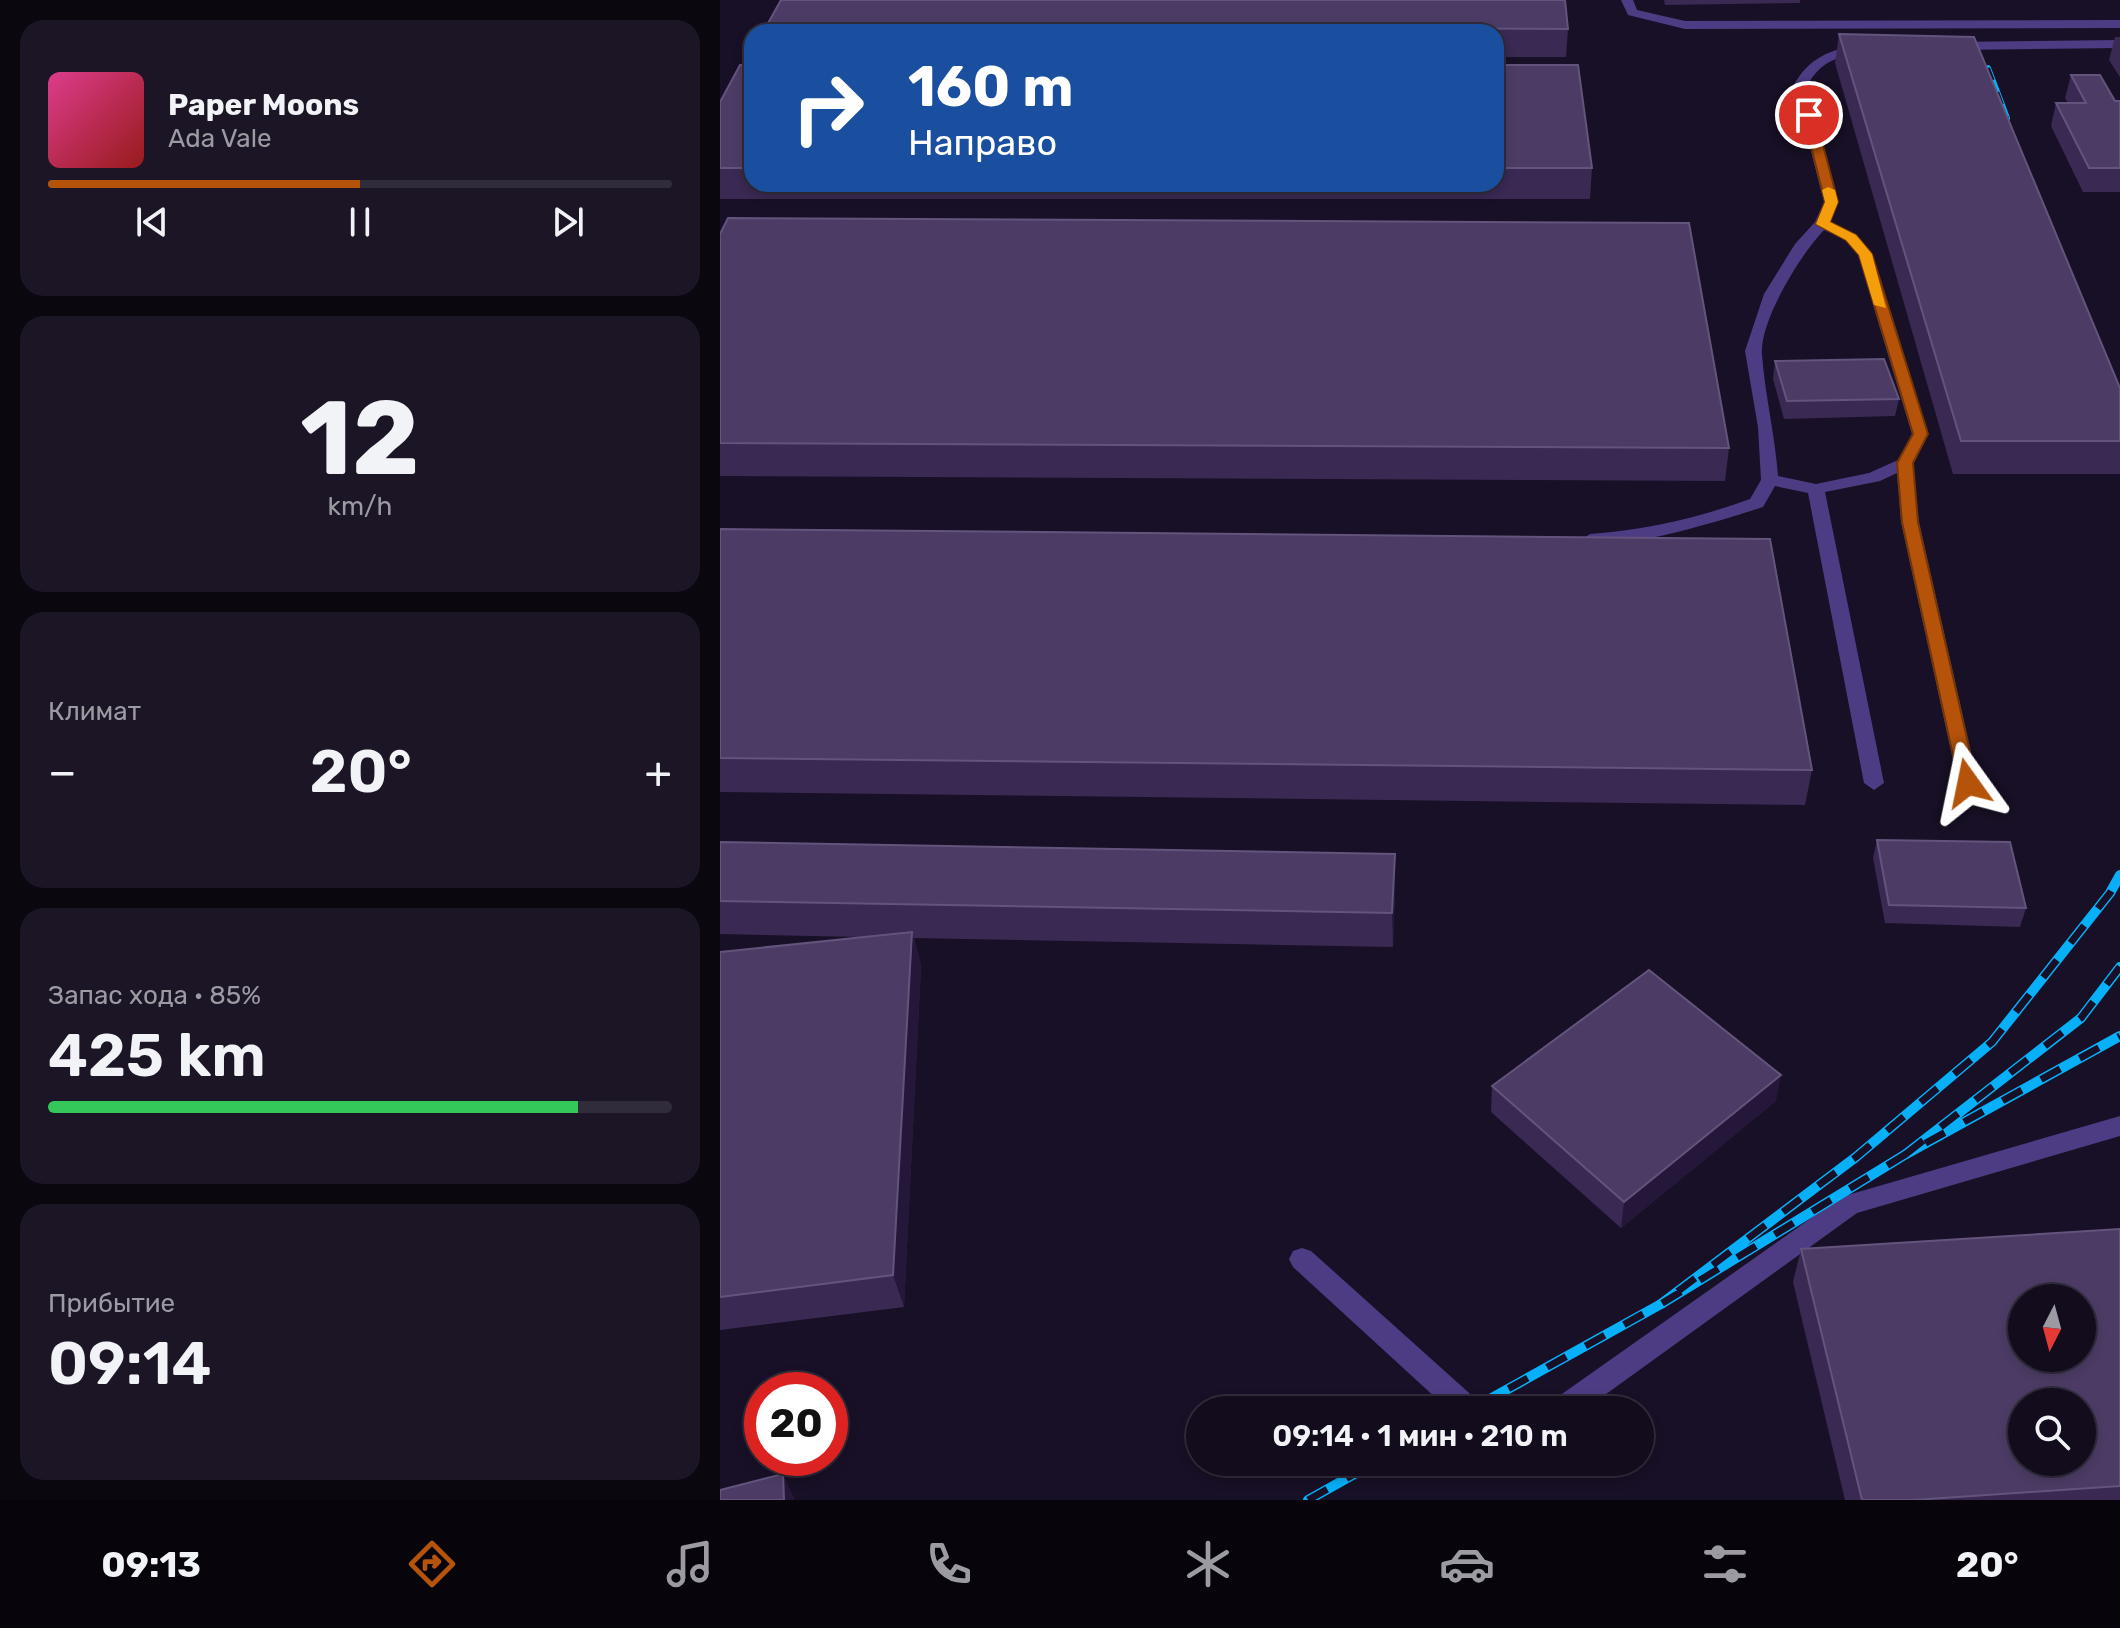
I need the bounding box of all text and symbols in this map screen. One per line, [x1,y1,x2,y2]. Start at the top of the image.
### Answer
text: 160 m [908,54,1074,120]
icon: right [776,56,880,160]
pin [1775,81,1843,149]
text: Paper Moons [168,87,359,123]
icon: arrive [1787,93,1831,137]
text: Направо [908,121,1057,164]
text: Ada Vale [168,123,272,154]
icon: previous [130,200,174,244]
icon: pause [338,200,382,244]
icon: next [546,200,590,244]
text: 12 [300,377,420,500]
text: km/h [328,491,392,522]
text: Климат [48,696,141,727]
text: 20° [309,736,412,807]
position arrow [1926,741,2010,825]
text: − [48,746,77,798]
text: + [645,746,672,798]
text: Запас хода · 85% [48,980,261,1011]
text: 425 km [48,1020,266,1091]
north arrow [2008,1284,2096,1372]
map controls [2008,1284,2096,1476]
text: Прибытие [48,1288,175,1319]
text: 09:14 [48,1328,212,1399]
speed limit sign: 20 [744,1372,848,1476]
button: search [2008,1388,2096,1476]
text: 09:14 · 1 мин · 210 m [1272,1418,1568,1454]
icon: directions [404,1536,460,1592]
icon: music [662,1536,718,1592]
icon: phone [921,1536,977,1592]
icon: climate [1180,1536,1236,1592]
icon: car [1439,1536,1495,1592]
icon: filters [1697,1536,1753,1592]
text: 09:13 [101,1543,201,1586]
text: 20° [1956,1543,2019,1586]

